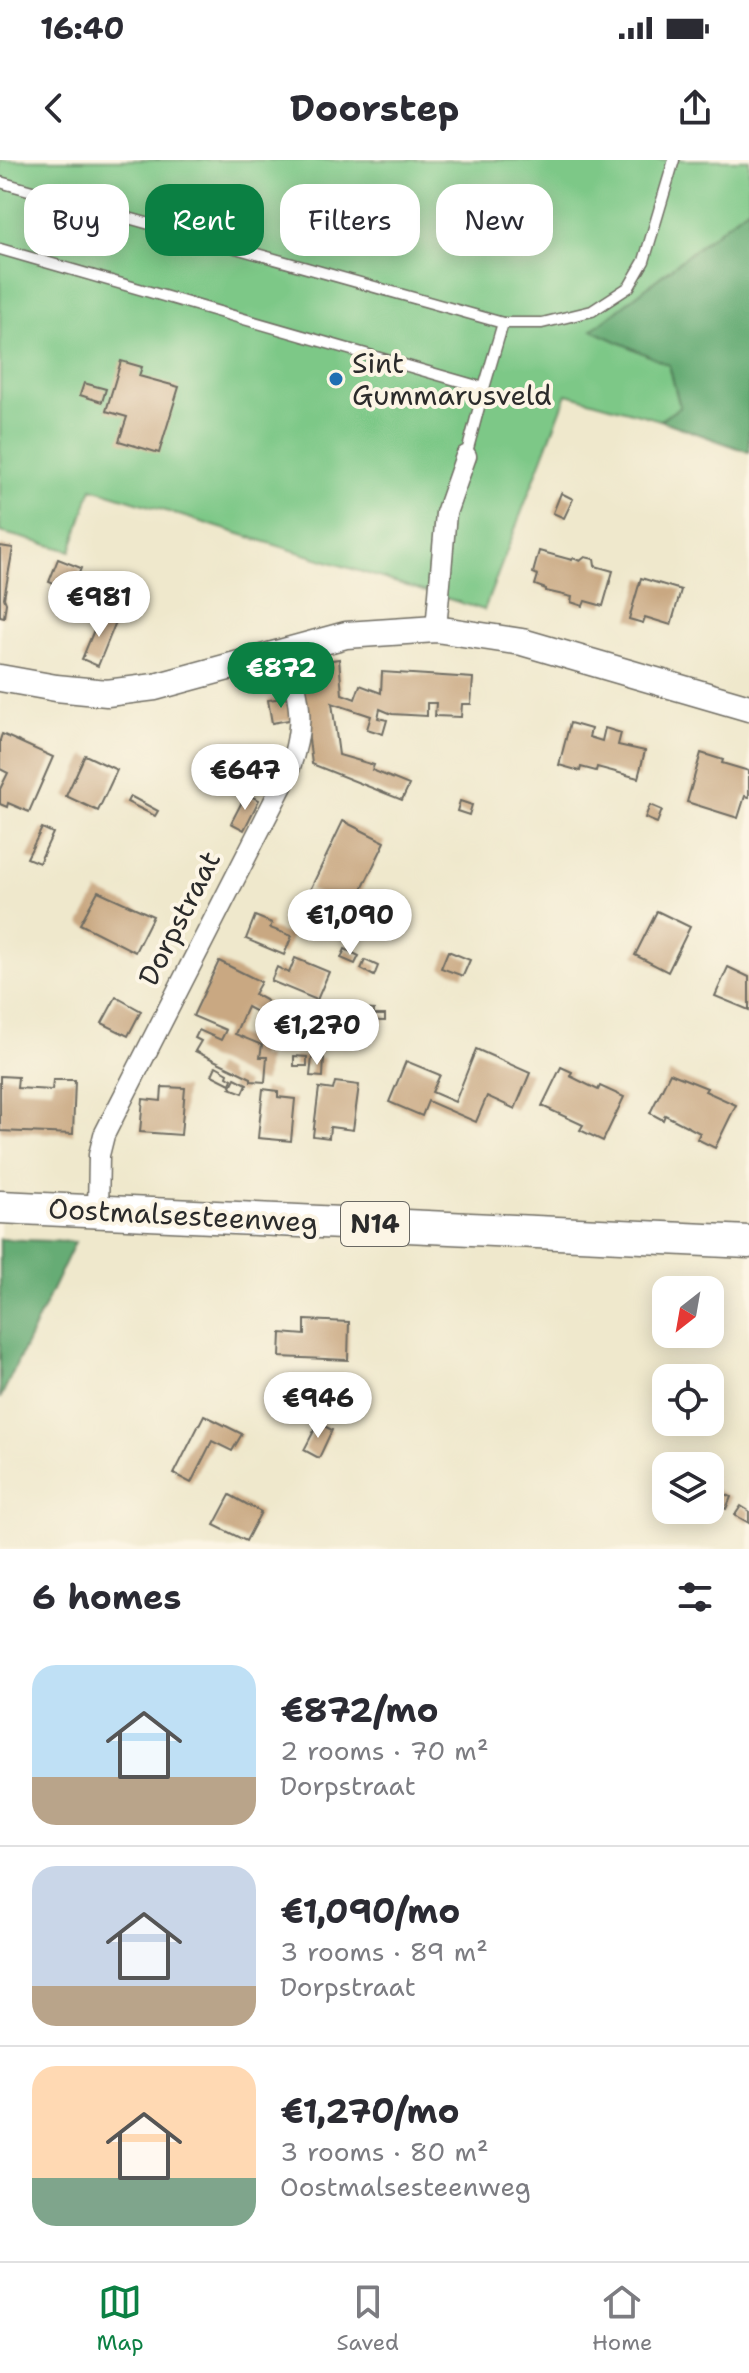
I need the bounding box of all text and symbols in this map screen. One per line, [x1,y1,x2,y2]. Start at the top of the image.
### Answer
text: 16:40 [40,8,124,49]
text: Doorstep [290,84,459,133]
icon: back [32,86,76,130]
icon: share [673,86,717,130]
chip: Buy [24,184,129,256]
chip: Rent [145,184,264,256]
chip: Filters [280,184,420,256]
chip: New [436,184,553,256]
place label: Sint Gummarusveld [352,344,552,414]
marker: Sint Gummarusveld [327,370,345,388]
pin: €981 [52,571,146,639]
text: €981 [66,579,132,614]
pin: €872 [234,642,328,710]
text: €872 [245,650,317,685]
pin: €647 [198,744,292,812]
text: €647 [209,752,281,787]
street label: Dorpstraat [129,844,229,992]
pin: €1,090 [285,889,415,957]
text: €1,090 [306,897,394,932]
pin: €1,270 [252,999,382,1067]
text: €1,270 [273,1007,361,1042]
street label: Oostmalsesteenweg [47,1189,319,1241]
road number: N14 [341,1202,409,1246]
north arrow [652,1276,724,1348]
map controls [652,1276,724,1524]
button: locate [652,1364,724,1436]
pin: €946 [271,1372,365,1440]
text: €946 [282,1380,354,1415]
button: layers [652,1452,724,1524]
text: 6 homes [32,1574,181,1620]
icon: filters [673,1575,717,1619]
text: €872/mo [280,1687,439,1733]
icon: home [96,1697,192,1793]
text: 2 rooms · 70 m² [280,1733,489,1768]
text: Dorpstraat [280,1768,416,1803]
text: €1,090/mo [280,1888,460,1934]
icon: home [96,1898,192,1994]
text: 3 rooms · 89 m² [280,1934,488,1969]
text: Dorpstraat [280,1969,416,2004]
text: €1,270/mo [280,2088,460,2134]
icon: home [96,2098,192,2194]
text: 3 rooms · 80 m² [280,2134,489,2169]
text: Oostmalsesteenweg [280,2169,531,2204]
tab: Map [96,2280,144,2357]
tab: Saved [337,2280,399,2357]
tab: Home [592,2280,653,2357]

